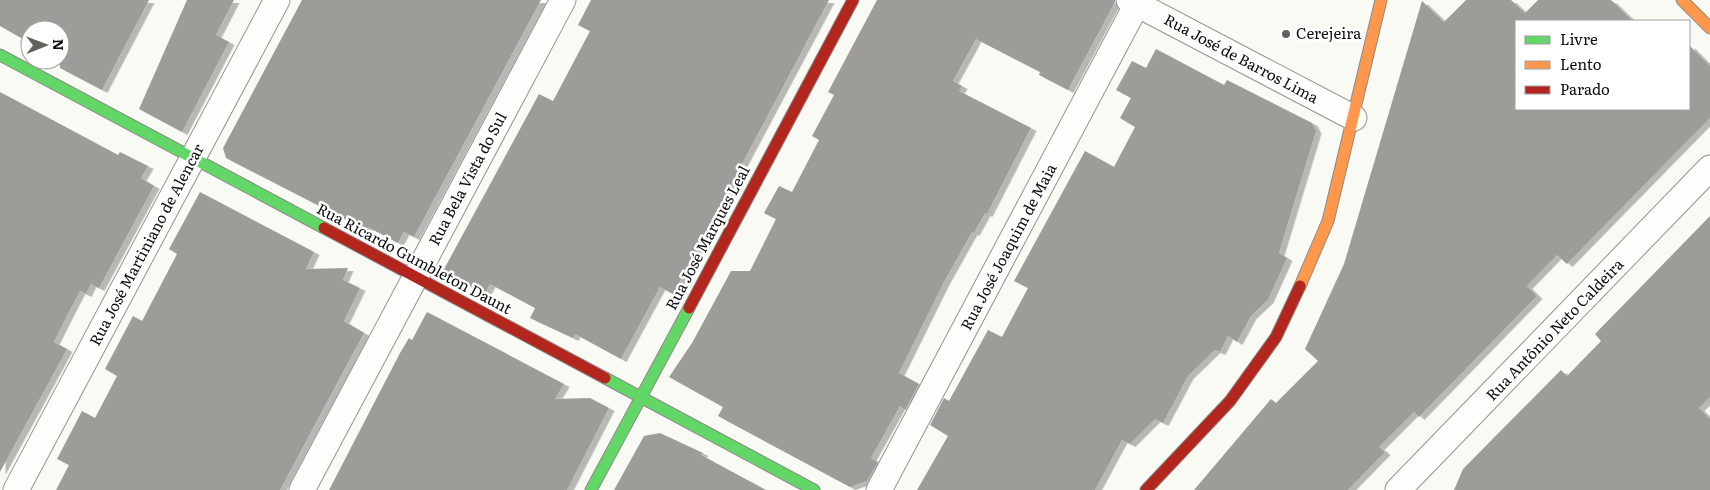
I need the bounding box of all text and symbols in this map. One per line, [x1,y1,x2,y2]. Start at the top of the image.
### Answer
street label: Rua José de Barros Lima [1160,7,1324,109]
north arrow [20,20,70,70]
legend [1515,20,1690,110]
place label: Cerejeira [1296,21,1362,44]
text: Livre [1560,27,1598,50]
marker: Cerejeira [1280,28,1292,40]
text: N [49,39,69,51]
text: Lento [1560,52,1602,75]
text: Parado [1560,77,1610,100]
street label: Rua Bela Vista do Sul [422,108,512,249]
street label: Rua José Martiniano de Alencar [83,139,209,349]
street label: Rua José Joaquim de Maia [954,158,1062,334]
street label: Rua José Marques Leal [659,161,754,314]
street label: Rua Ricardo Gumbleton Daunt [313,196,516,319]
street label: Rua Antônio Neto Caldeira [1480,252,1629,405]

